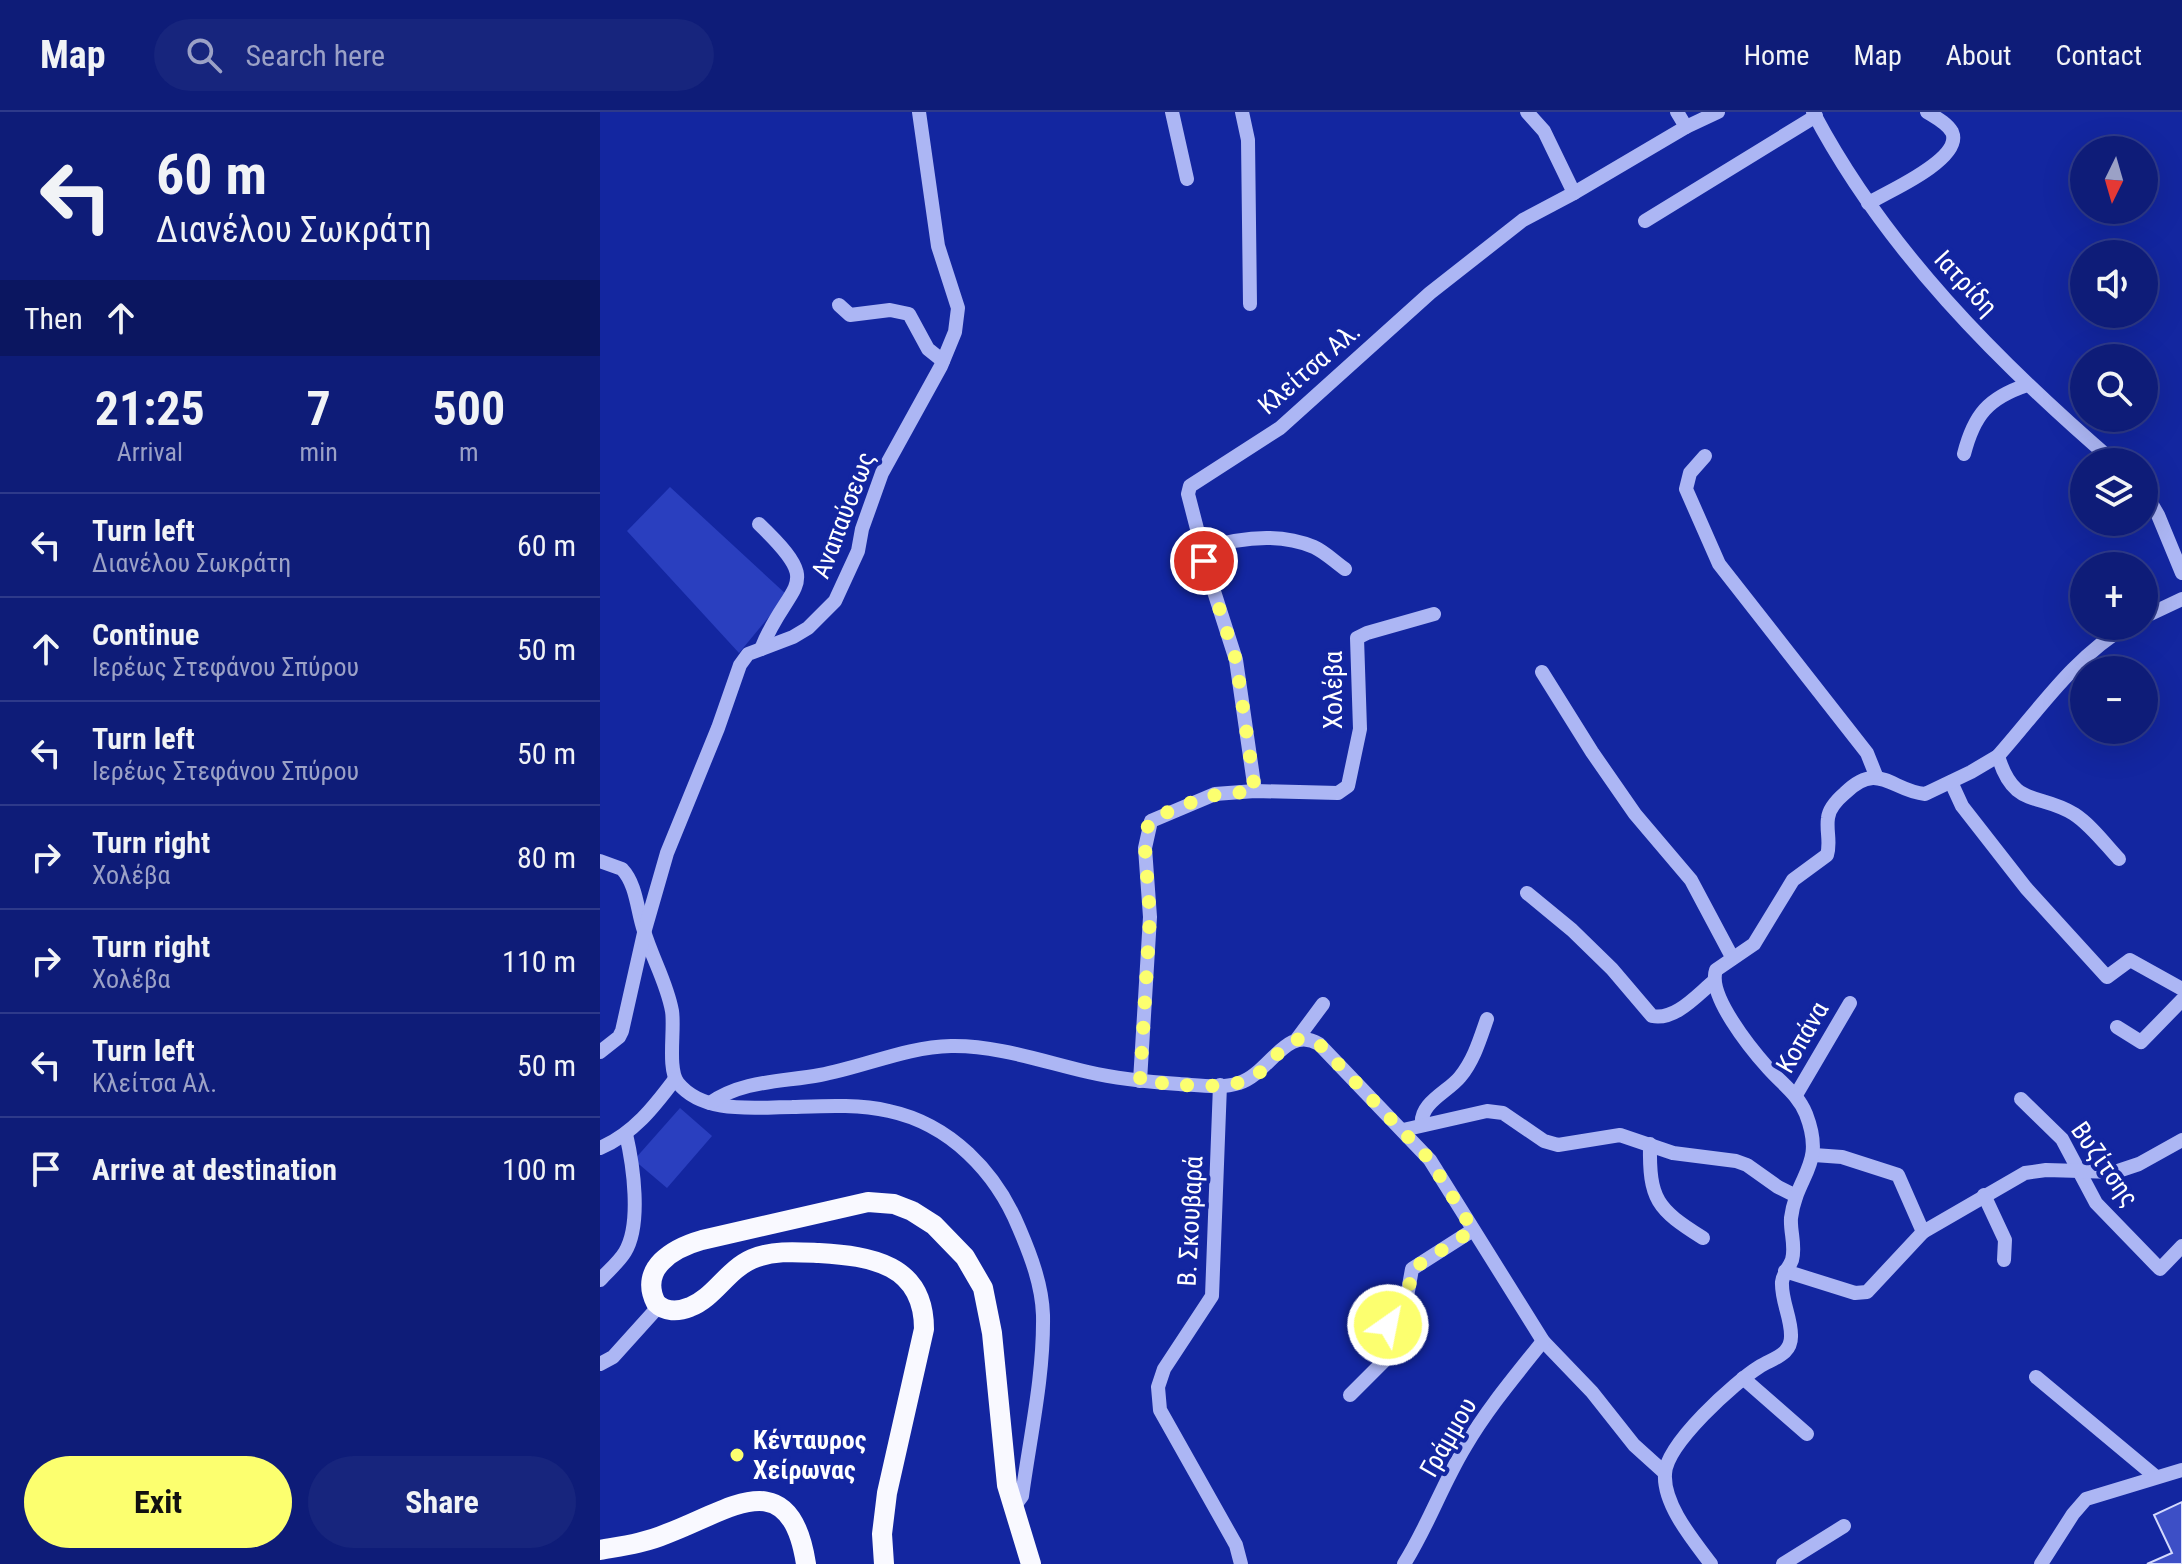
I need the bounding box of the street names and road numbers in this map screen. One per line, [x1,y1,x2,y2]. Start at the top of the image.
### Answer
street label: Ιατρίδη [1928,244,2004,322]
street label: Κλείτσα Αλ. [1252,316,1366,420]
street label: Αναπαύσεως [805,447,881,583]
street label: Χολέβα [1318,651,1348,729]
street label: Κοπάνα [1770,996,1834,1078]
street label: Βυζίτσης [2065,1116,2145,1212]
street label: Β. Σκουβαρά [1172,1155,1208,1287]
street label: Γράμμου [1413,1392,1483,1482]

